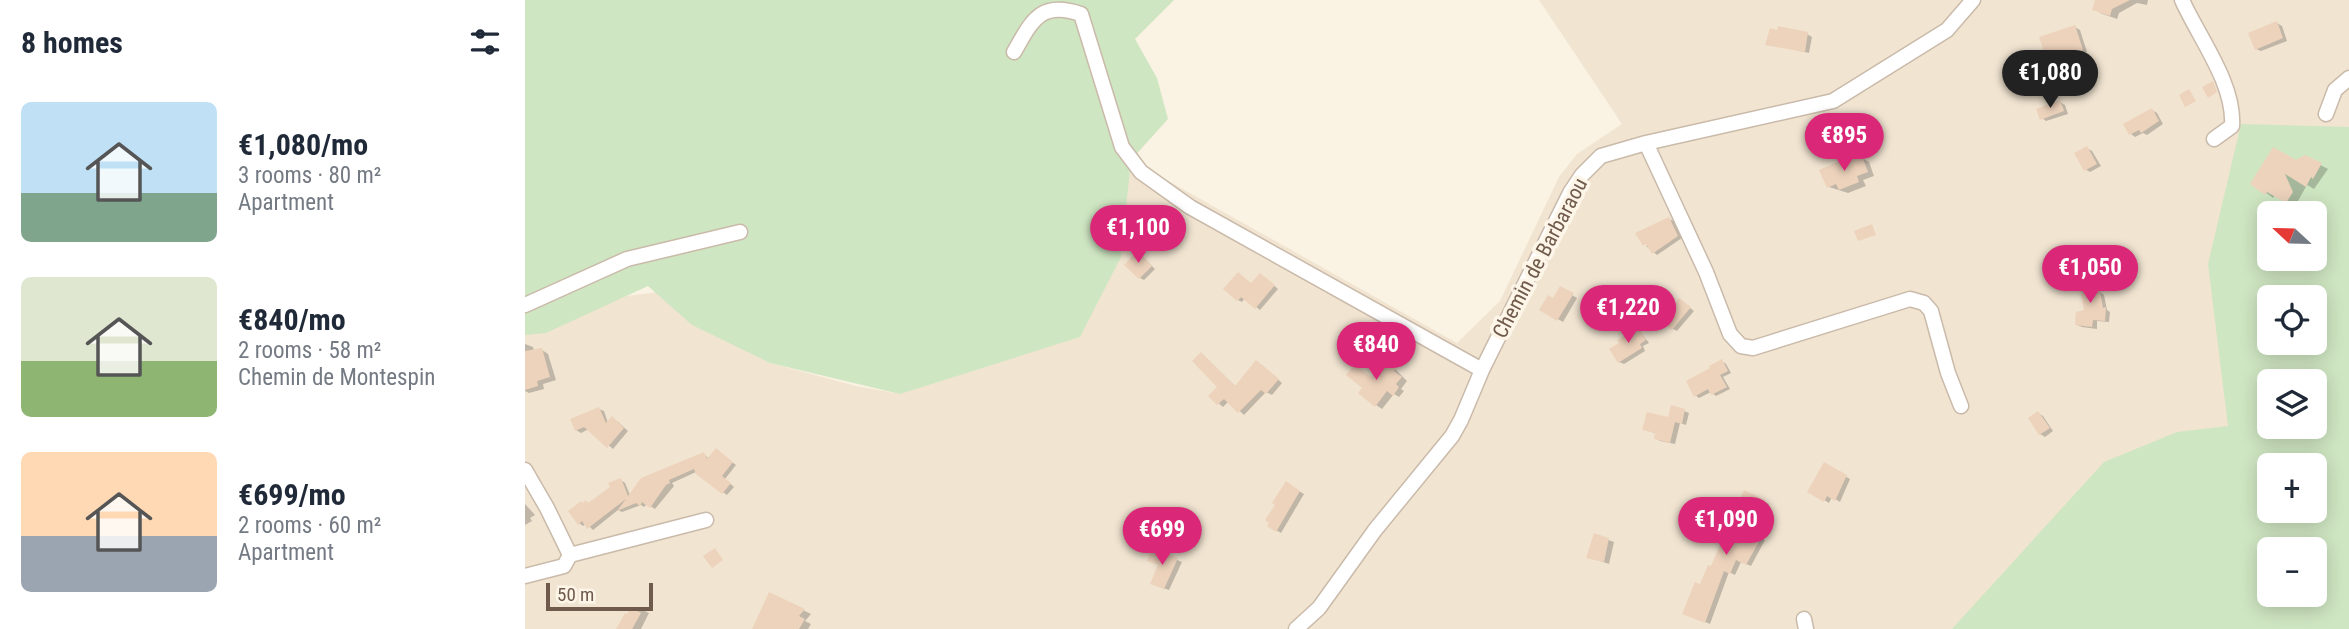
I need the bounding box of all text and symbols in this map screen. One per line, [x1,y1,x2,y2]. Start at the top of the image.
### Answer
icon: filters [466,23,504,61]
text: 8 homes [21,25,123,60]
pin: €1,080 [1993,50,2107,110]
text: €1,080 [2018,59,2082,86]
pin: €895 [1803,114,1885,173]
text: €895 [1821,122,1867,149]
text: €1,080/mo [238,127,368,162]
icon: home [77,130,161,214]
text: 3 rooms · 80 m² [238,162,381,189]
street label: Chemin de Barbaraou [1488,174,1592,342]
text: Apartment [238,189,334,216]
north arrow [2257,201,2327,271]
map controls [2257,201,2327,607]
pin: €1,100 [1081,205,1195,265]
text: €1,100 [1106,214,1170,241]
pin: €1,050 [2033,246,2147,305]
text: €1,050 [2058,254,2122,281]
button: locate [2257,285,2327,355]
pin: €1,220 [1571,286,1685,345]
text: €1,220 [1596,294,1660,321]
text: €840/mo [238,302,346,337]
icon: home [77,305,161,389]
pin: €840 [1335,322,1417,382]
text: €840 [1353,331,1399,358]
text: 2 rooms · 58 m² [238,337,381,364]
text: Chemin de Montespin [238,364,435,391]
button: layers [2257,369,2327,439]
button: + [2257,453,2327,523]
text: €699/mo [238,477,346,512]
icon: home [77,480,161,564]
pin: €1,090 [1669,498,1783,557]
text: €1,090 [1694,506,1758,533]
pin: €699 [1121,508,1203,567]
text: 2 rooms · 60 m² [238,512,381,539]
text: €699 [1139,516,1185,543]
button: − [2257,537,2327,607]
text: Apartment [238,539,334,566]
scale bar [546,580,653,612]
text: 50 m [557,583,594,606]

